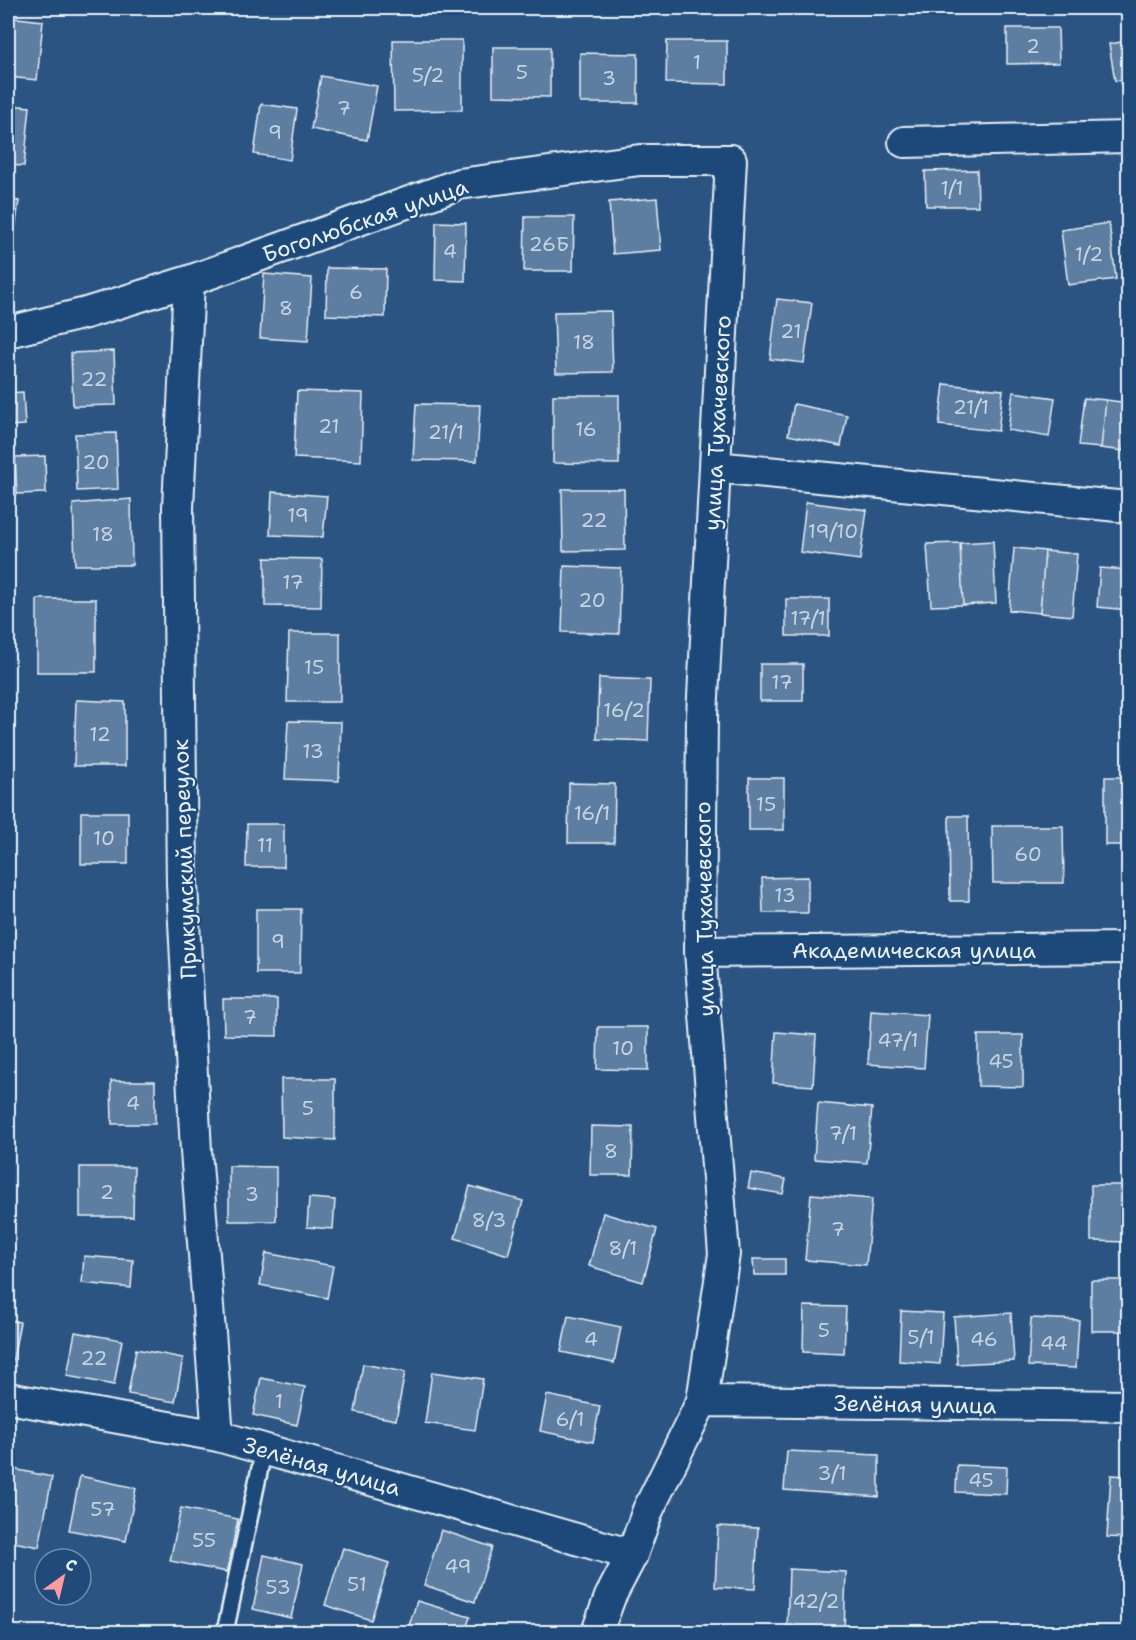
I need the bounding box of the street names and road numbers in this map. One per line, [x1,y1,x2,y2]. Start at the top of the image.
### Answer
street label: Боголюбская улица [259,172,472,269]
street label: улица Тухачевского [697,315,738,531]
street label: Прикумский переулок [166,738,203,979]
street label: улица Тухачевского [688,801,721,1017]
street label: Академическая улица [792,936,1036,965]
street label: Зелёная улица [834,1389,997,1420]
street label: Зелёная улица [240,1430,404,1503]

